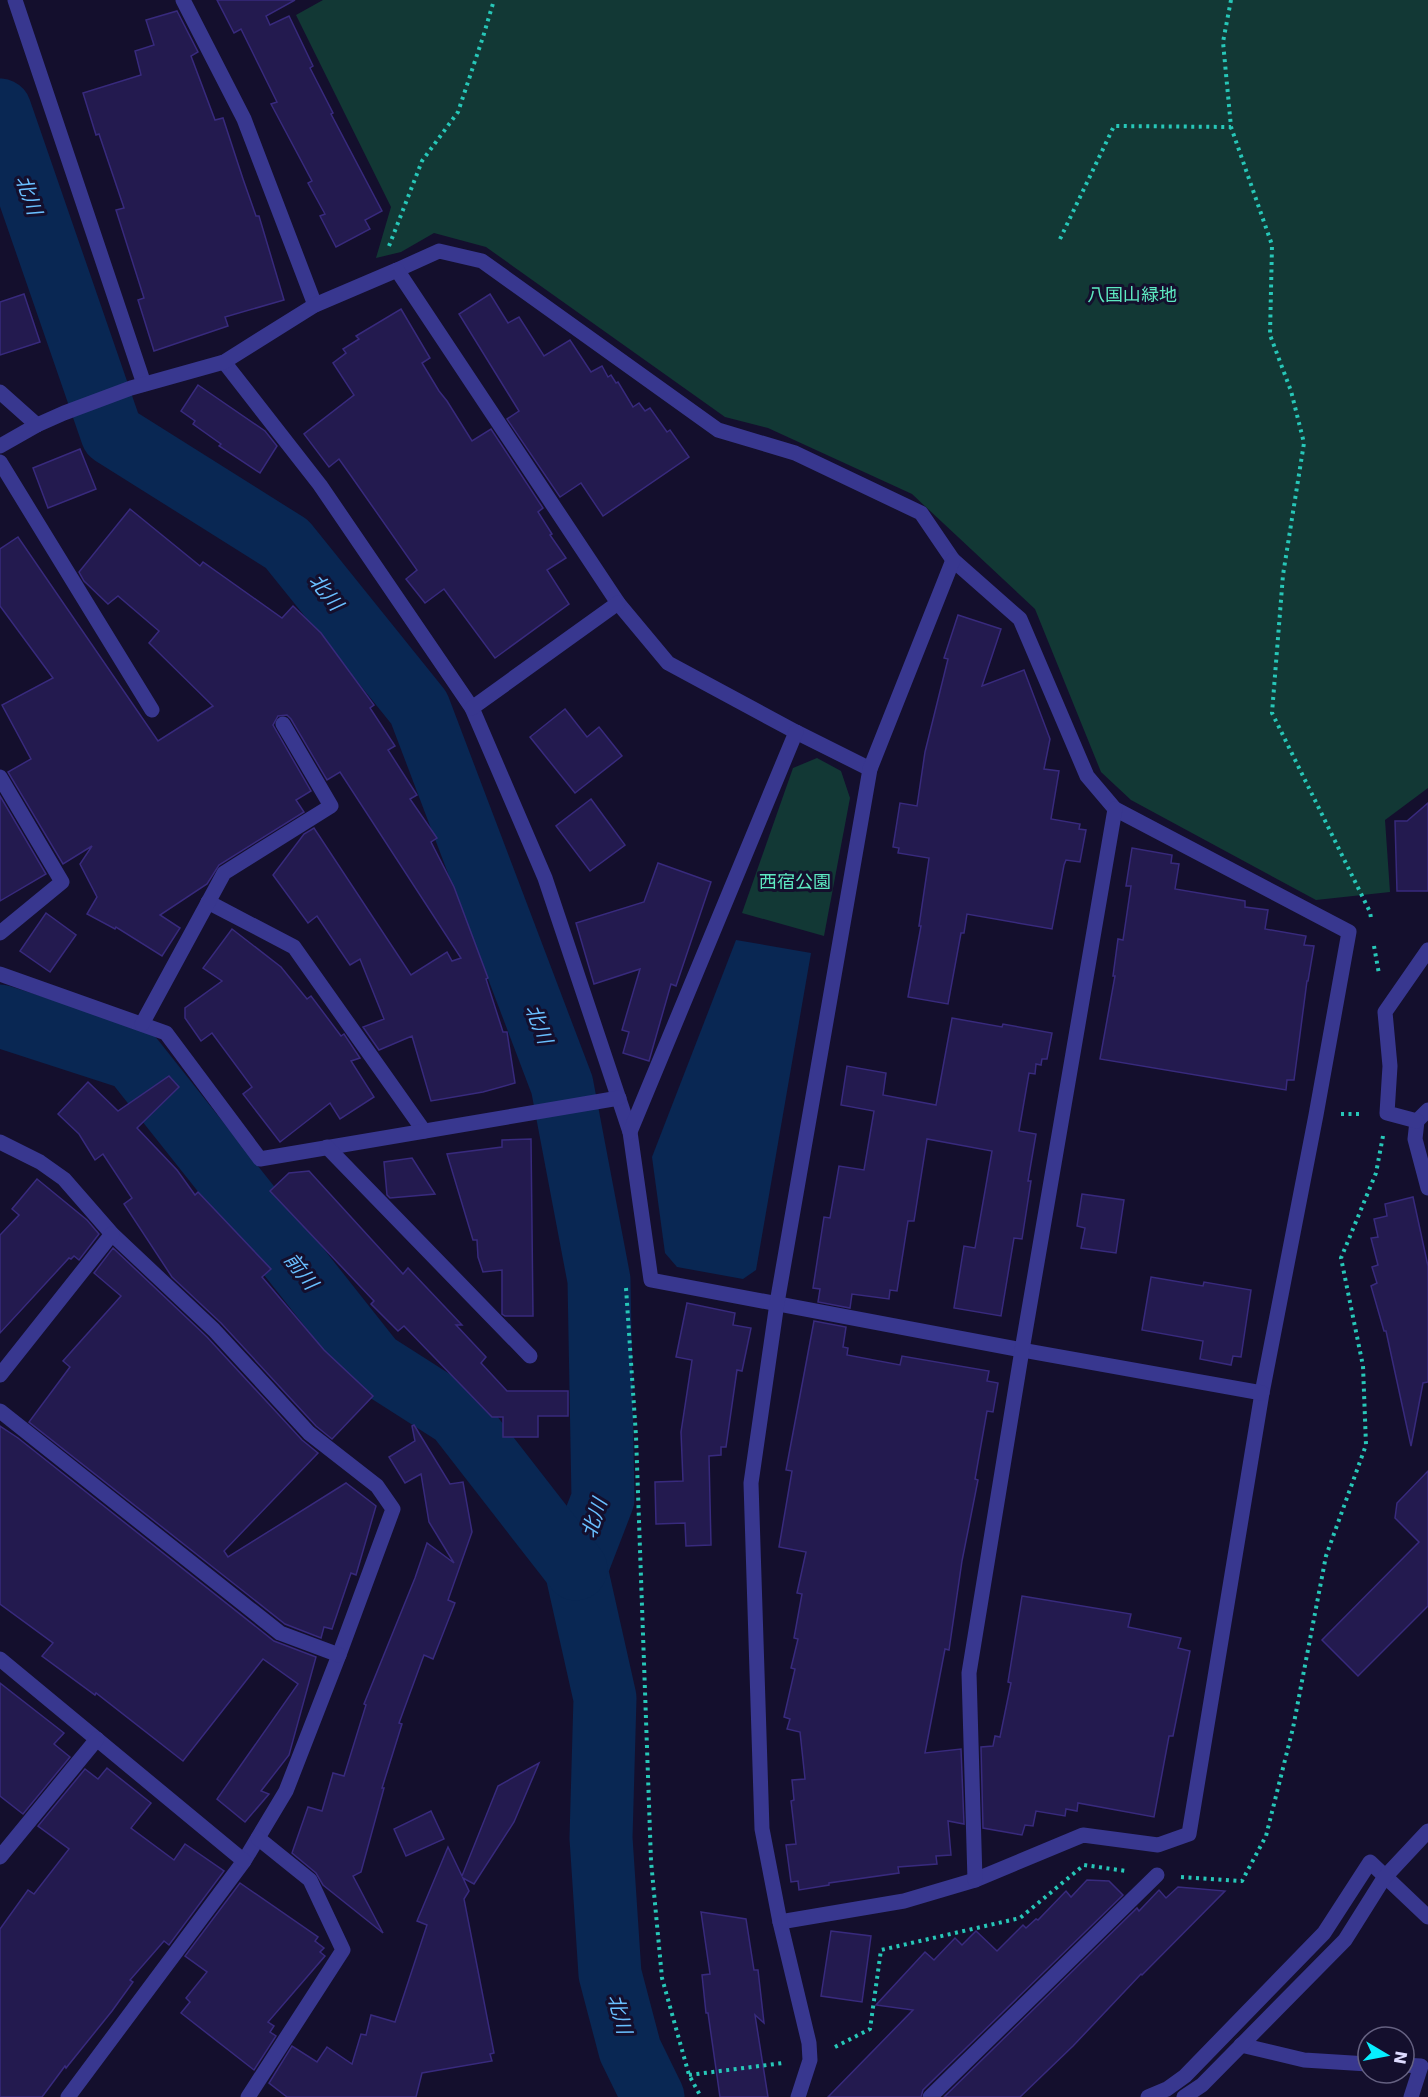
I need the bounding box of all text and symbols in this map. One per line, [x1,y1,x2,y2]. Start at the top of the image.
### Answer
water label: 北川 [11,172,48,220]
park label: 八国山緑地 [1087,284,1177,305]
water label: 北川 [304,569,349,617]
park label: 西宿公園 [759,871,831,892]
water label: 北川 [521,1001,558,1049]
water label: 前川 [279,1248,324,1296]
water label: 北川 [576,1493,612,1541]
water label: 北川 [603,1992,637,2038]
north arrow [1356,2025,1416,2085]
text: N [1390,2049,1411,2066]

